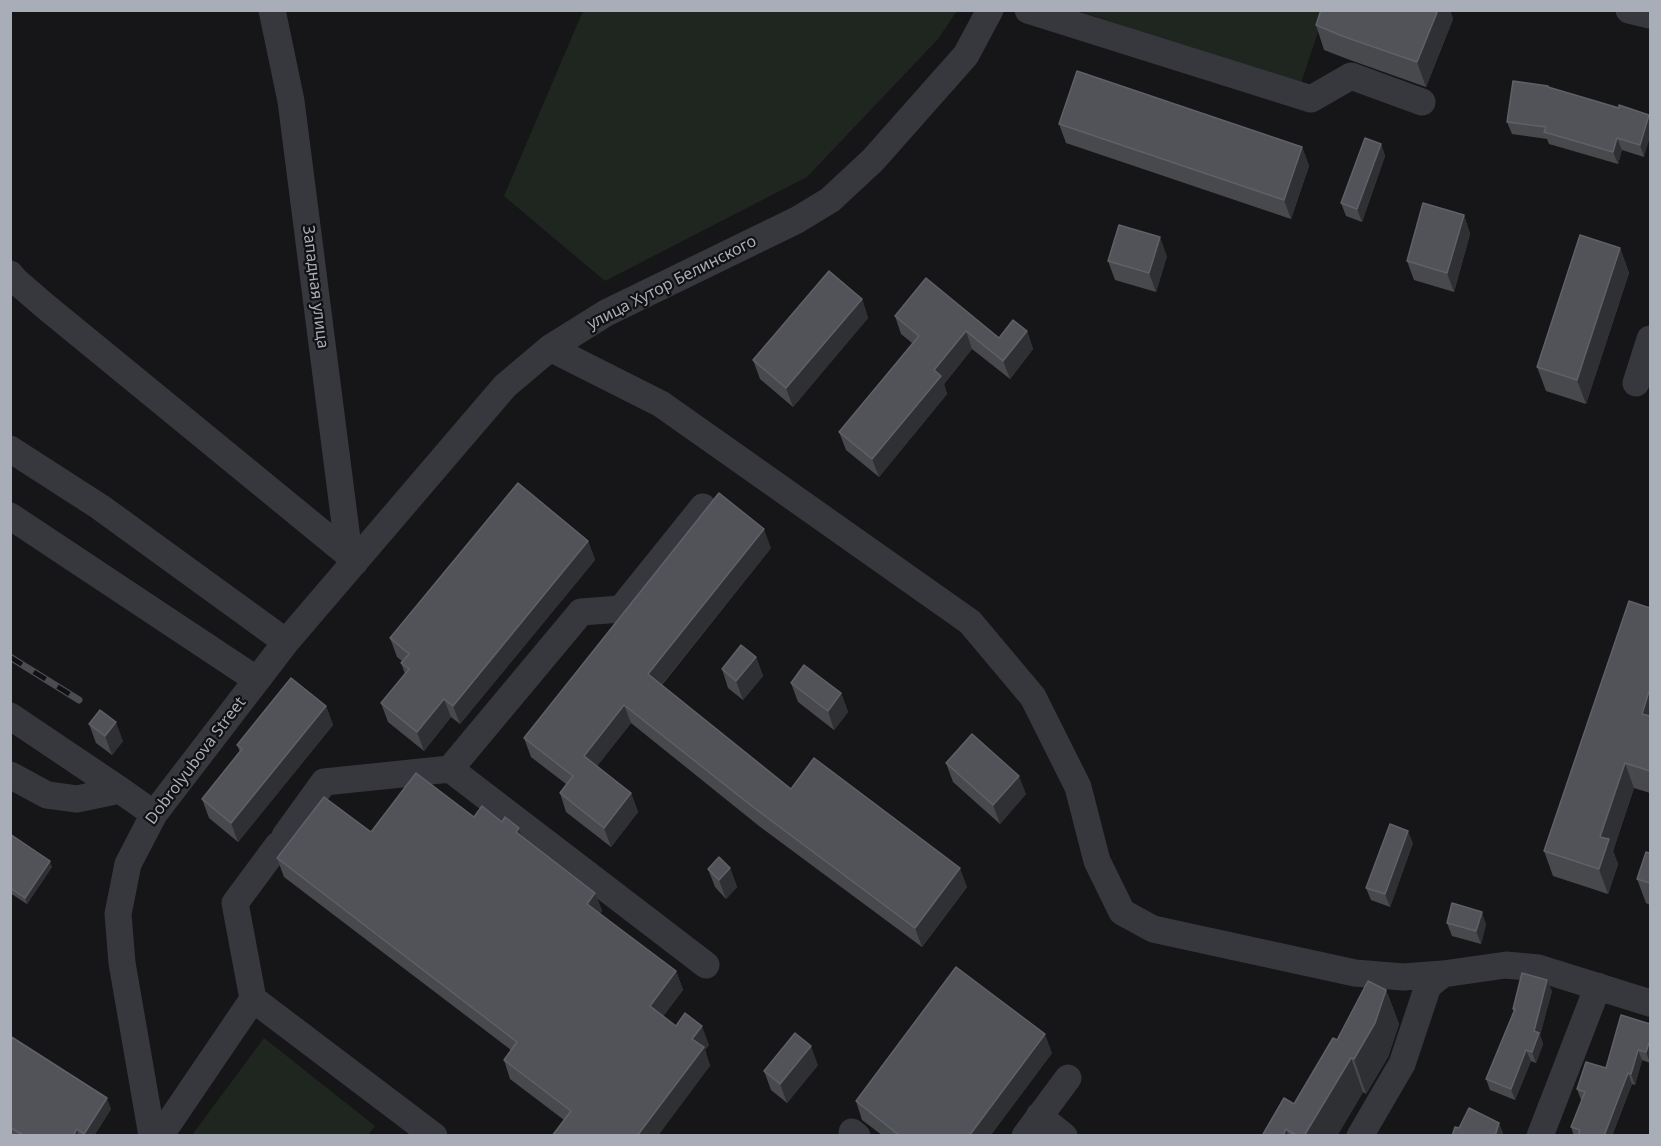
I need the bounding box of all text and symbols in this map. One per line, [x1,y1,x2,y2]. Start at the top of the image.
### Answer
street label: Западная улица [298,224,332,350]
street label: улица Хутор Белинского [584,232,760,334]
street label: Dobrolyubova Street [142,694,250,828]

